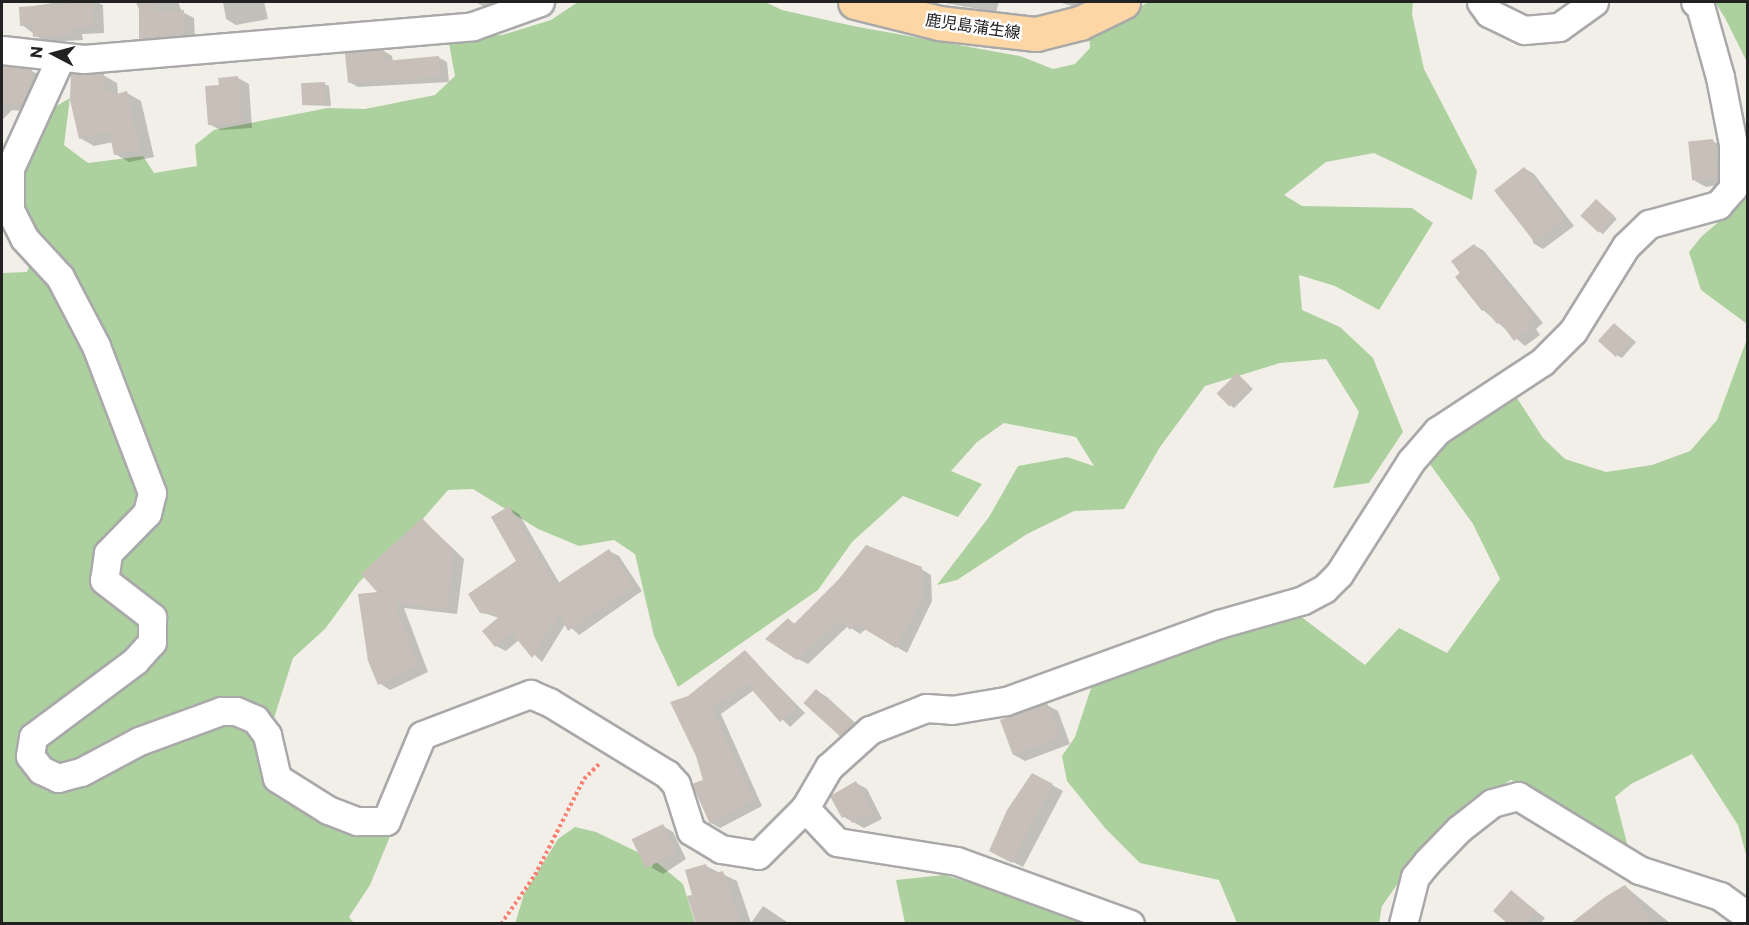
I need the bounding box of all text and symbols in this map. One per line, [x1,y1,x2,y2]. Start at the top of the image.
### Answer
street label: 鹿児島蒲生線 [924,10,1022,42]
north arrow [24,24,84,84]
text: N [26,45,46,59]

